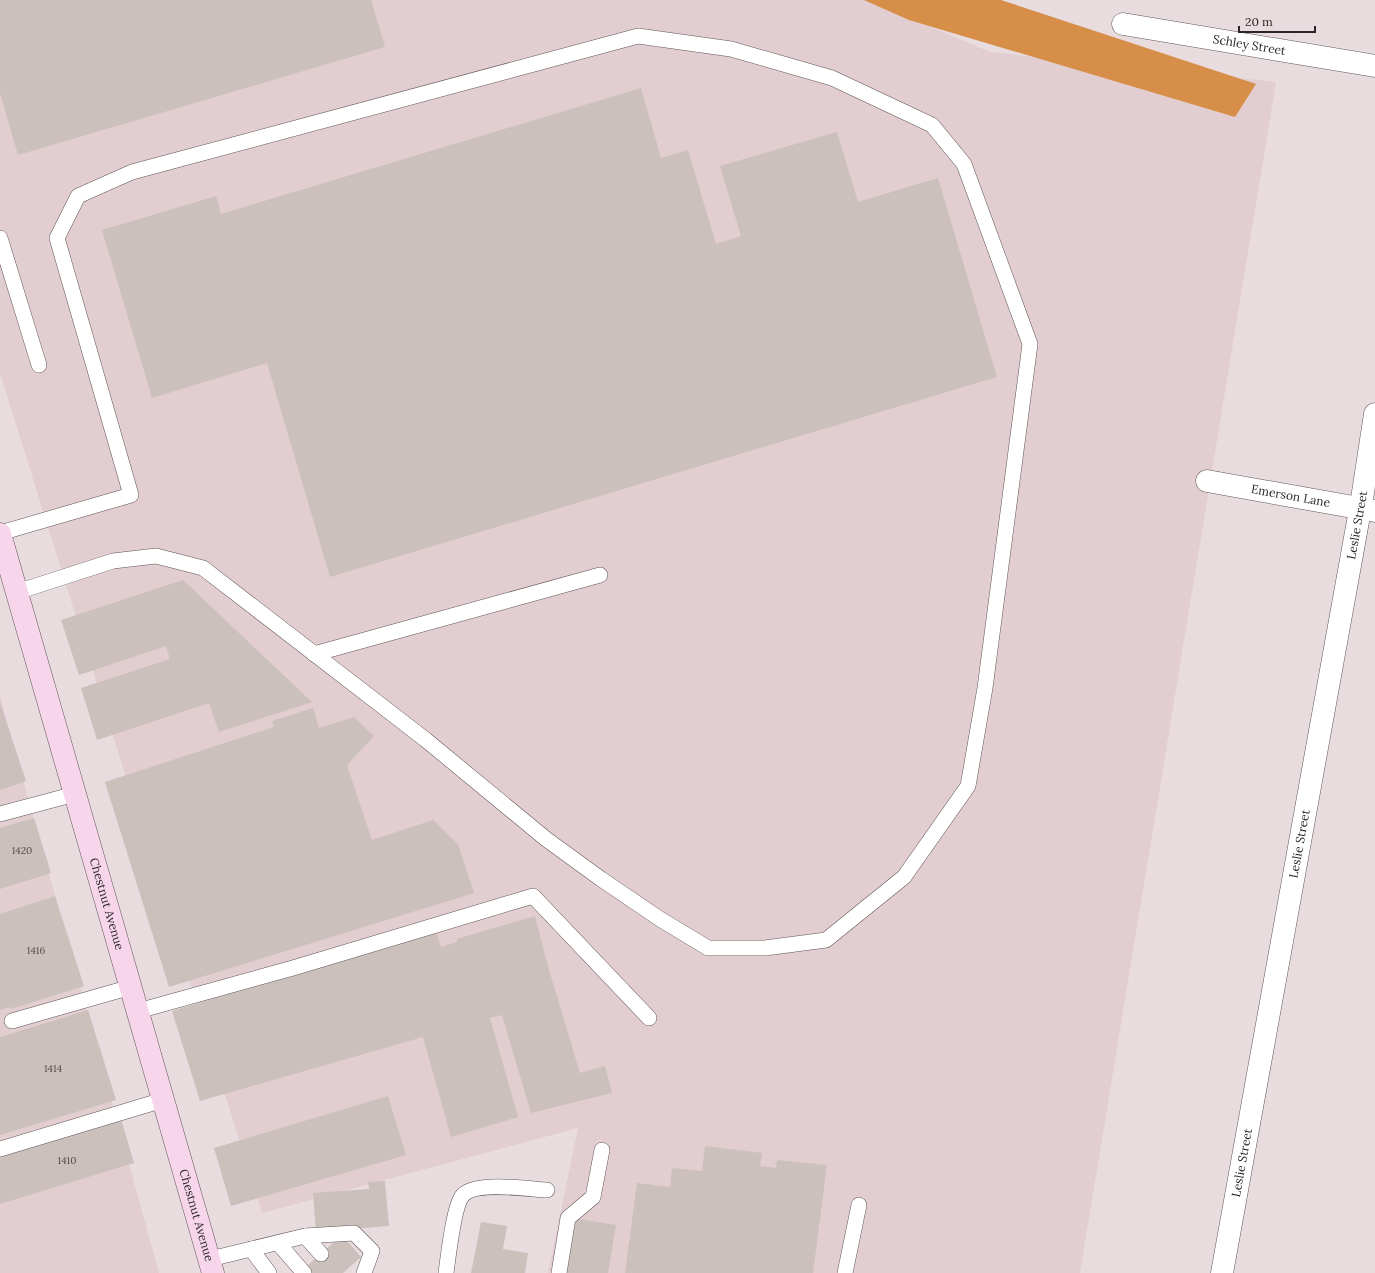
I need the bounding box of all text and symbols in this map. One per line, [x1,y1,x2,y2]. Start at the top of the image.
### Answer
scale bar [1239,8,1315,34]
text: 20 m [1245,14,1273,29]
street label: Schley Street [1212,31,1287,58]
street label: Emerson Lane [1250,481,1332,510]
street label: Leslie Street [1343,489,1370,561]
street label: Leslie Street [1286,808,1313,879]
house number: 1420 [12,844,32,857]
street label: Chestnut Avenue [87,856,128,952]
house number: 1416 [27,944,45,957]
house number: 1414 [44,1062,63,1075]
street label: Leslie Street [1228,1127,1255,1198]
house number: 1410 [58,1154,76,1167]
street label: Chestnut Avenue [176,1167,217,1264]

